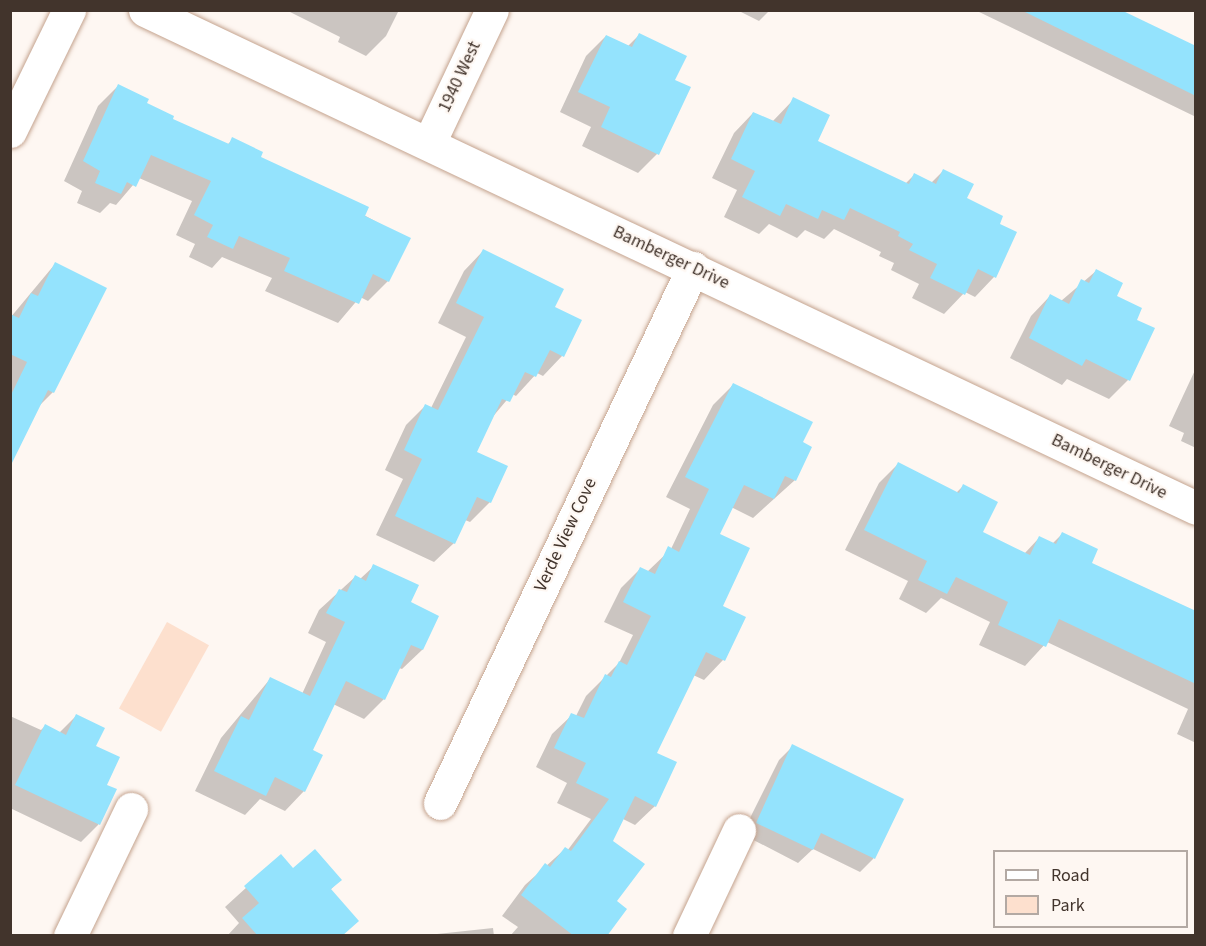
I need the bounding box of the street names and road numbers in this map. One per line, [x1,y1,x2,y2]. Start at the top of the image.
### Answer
street label: 1940 West [434,38,486,116]
street label: Bamberger Drive [609,222,733,294]
street label: Bamberger Drive [1048,430,1170,504]
street label: Verde View Cove [530,475,602,595]

